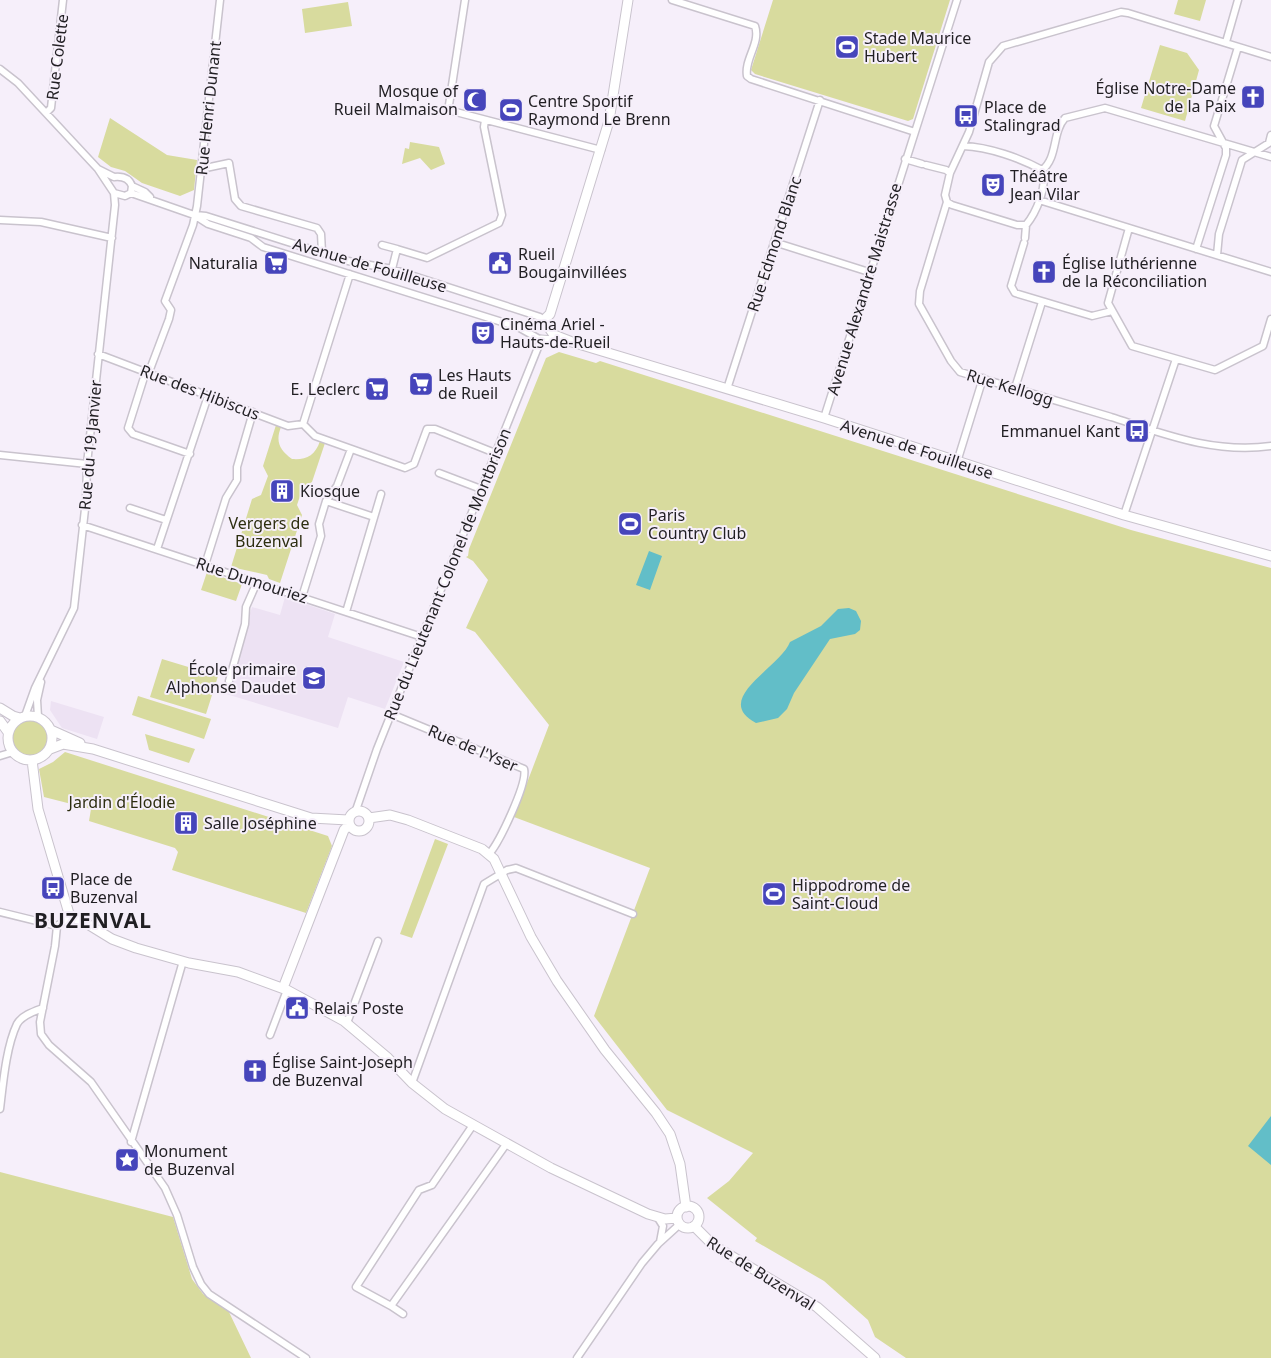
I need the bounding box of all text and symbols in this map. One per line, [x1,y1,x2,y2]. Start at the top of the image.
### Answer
street label: Rue Colette [41,13,73,101]
place label: Stade Maurice Hubert [864,27,971,67]
sports icon: Stade Maurice Hubert [834,34,860,60]
street label: Rue Henri Dunant [190,40,226,176]
place label: Église Notre-Dame de la Paix [1095,77,1237,117]
place label: Mosque of Rueil Malmaison [334,80,459,120]
church icon: Église Notre-Dame de la Paix [1240,84,1266,110]
mosque icon: Mosque of Rueil Malmaison [462,87,488,113]
place label: Centre Sportif Raymond Le Brenn [528,90,671,130]
place label: Place de Stalingrad [984,96,1061,136]
sports icon: Centre Sportif Raymond Le Brenn [498,97,524,123]
bus stop icon: Place de Stalingrad [953,103,979,129]
place label: Théâtre Jean Vilar [1008,165,1080,205]
theatre icon: Théâtre Jean Vilar [980,172,1006,198]
street label: Rue Edmond Blanc [742,173,806,315]
street label: Avenue Alexandre Maistrasse [821,180,907,398]
street label: Avenue de Fouilleuse [290,232,450,298]
place label: Rueil Bougainvillées [518,243,627,283]
supermarket icon: Naturalia [263,250,289,276]
public building icon: Rueil Bougainvillées [487,250,513,276]
place label: Naturalia [189,252,258,274]
place label: Église luthérienne de la Réconciliation [1062,252,1207,292]
church icon: Église luthérienne de la Réconciliation [1031,259,1057,285]
place label: Cinéma Ariel - Hauts-de-Rueil [500,313,610,353]
theatre icon: Cinéma Ariel - Hauts-de-Rueil [470,320,496,346]
street label: Rue des Hibiscus [137,359,263,425]
street label: Rue Kellogg [964,363,1056,411]
place label: Les Hauts de Rueil [438,364,511,404]
supermarket icon: Les Hauts de Rueil [408,371,434,397]
supermarket icon: E. Leclerc [364,376,390,402]
place label: E. Leclerc [290,378,360,400]
street label: Rue du 19 Janvier [73,379,107,511]
street label: Avenue de Fouilleuse [838,414,996,484]
bus stop icon: Emmanuel Kant [1124,418,1150,444]
place label: Emmanuel Kant [1001,420,1120,442]
street label: Rue du Lieutenant Colonel de Montbrison [378,425,516,723]
building icon: Kiosque [269,478,295,504]
place label: Kiosque [300,480,360,502]
place label: Paris Country Club [648,504,746,544]
sports icon: Paris Country Club [617,511,643,537]
park label: Vergers de Buzenval [229,512,309,552]
street label: Rue Dumouriez [193,552,311,608]
place label: École primaire Alphonse Daudet [166,658,296,698]
school or university icon: École primaire Alphonse Daudet [301,665,327,691]
street label: Rue de l'Yser [425,719,522,777]
park label: Jardin d'Élodie [67,791,175,813]
building icon: Salle Joséphine [173,810,199,836]
place label: Salle Joséphine [204,812,317,834]
place label: Place de Buzenval [70,868,138,908]
place label: Hippodrome de Saint-Cloud [792,874,910,914]
bus stop icon: Place de Buzenval [40,875,66,901]
sports icon: Hippodrome de Saint-Cloud [761,881,787,907]
district label: BUZENVAL [34,906,152,934]
public building icon: Relais Poste [284,995,310,1021]
place label: Relais Poste [314,997,404,1019]
place label: Église Saint-Joseph de Buzenval [272,1051,413,1091]
church icon: Église Saint-Joseph de Buzenval [242,1058,268,1084]
place label: Monument de Buzenval [144,1140,235,1180]
place icon: Monument de Buzenval [114,1147,140,1173]
street label: Rue de Buzenval [703,1231,819,1315]

